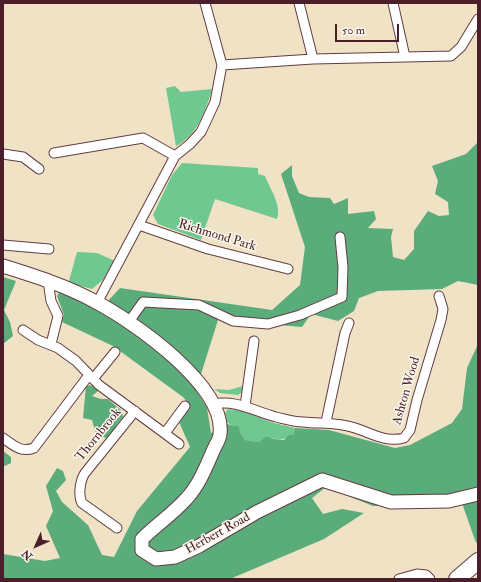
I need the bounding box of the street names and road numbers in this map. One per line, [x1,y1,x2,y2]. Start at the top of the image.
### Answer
street label: Richmond Park [176,217,258,255]
street label: Ashton Wood [390,355,424,427]
street label: Thornbrook [73,405,125,465]
street label: Herbert Road [183,510,253,558]

